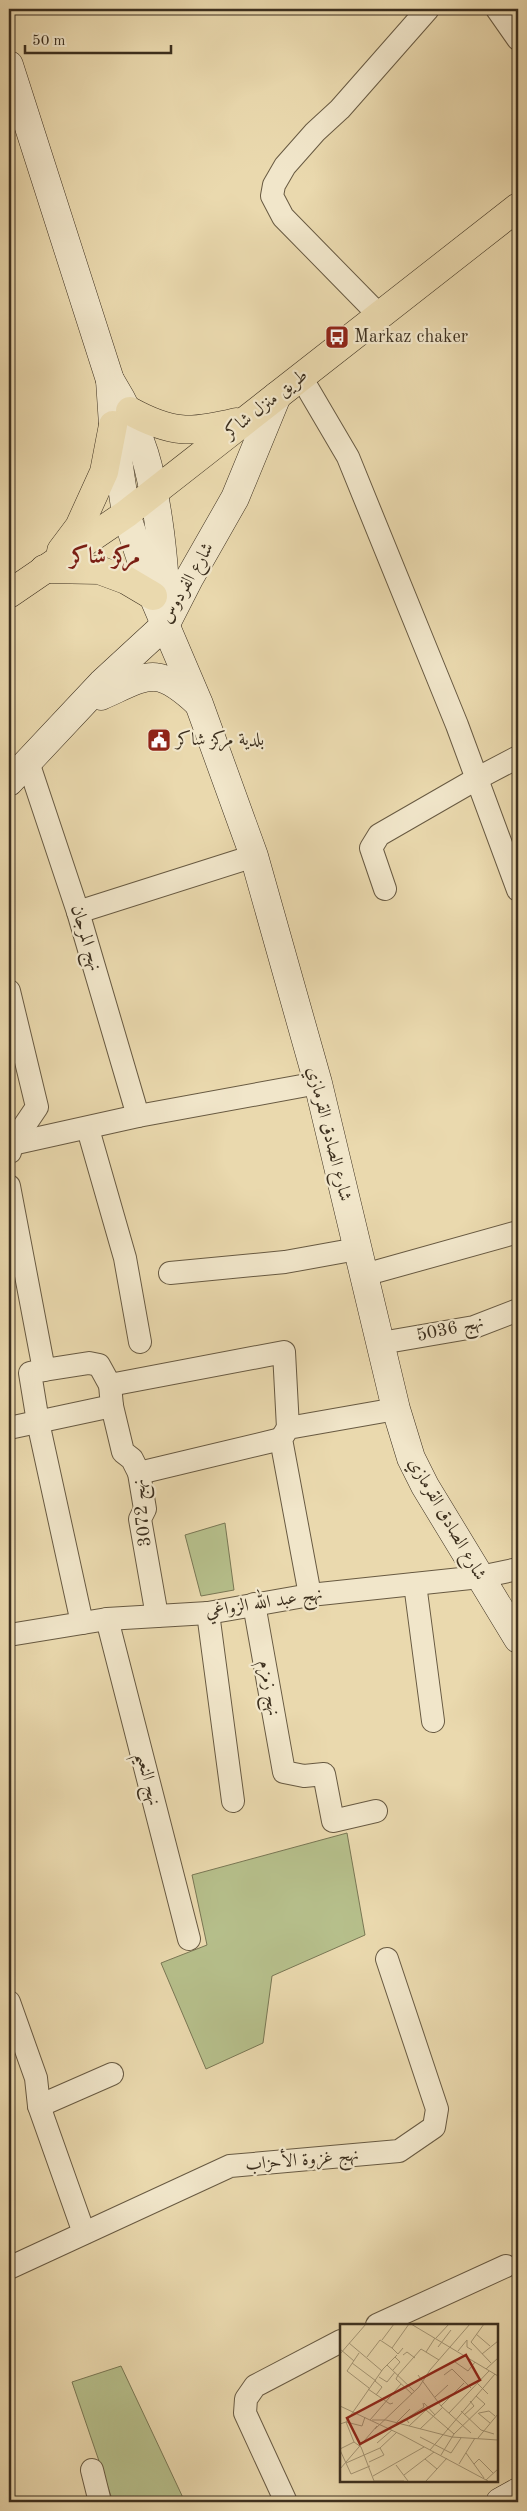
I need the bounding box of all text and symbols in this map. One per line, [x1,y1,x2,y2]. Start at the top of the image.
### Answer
scale bar [25,22,171,54]
text: 50 m [32,34,66,49]
bus stop icon: Markaz chaker [324,324,350,350]
place label: Markaz chaker [354,328,469,346]
street label: طريق منزل شاكر [218,364,312,445]
street label: شارع الفردوس [157,540,221,629]
district label: مركز شاكر [67,544,140,572]
public building icon: بلدية مركز شاكر [146,727,172,753]
place label: بلدية مركز شاكر [174,729,264,752]
street label: نهج المرجان [62,903,105,975]
street label: شارع الصادق القرمازي [299,1065,354,1204]
street label: نهج 5036 [415,1313,486,1351]
street label: شارع الصادق القرمازي [400,1455,489,1586]
street label: نهج 3072 [130,1478,160,1548]
street label: نهج عبد الله الزواغي [203,1579,325,1627]
street label: نهج زمزم [249,1659,283,1718]
street label: نهج النعيم [125,1751,163,1809]
street label: نهج غزوة الأحزاب [244,2141,360,2180]
inset map [340,2324,497,2481]

